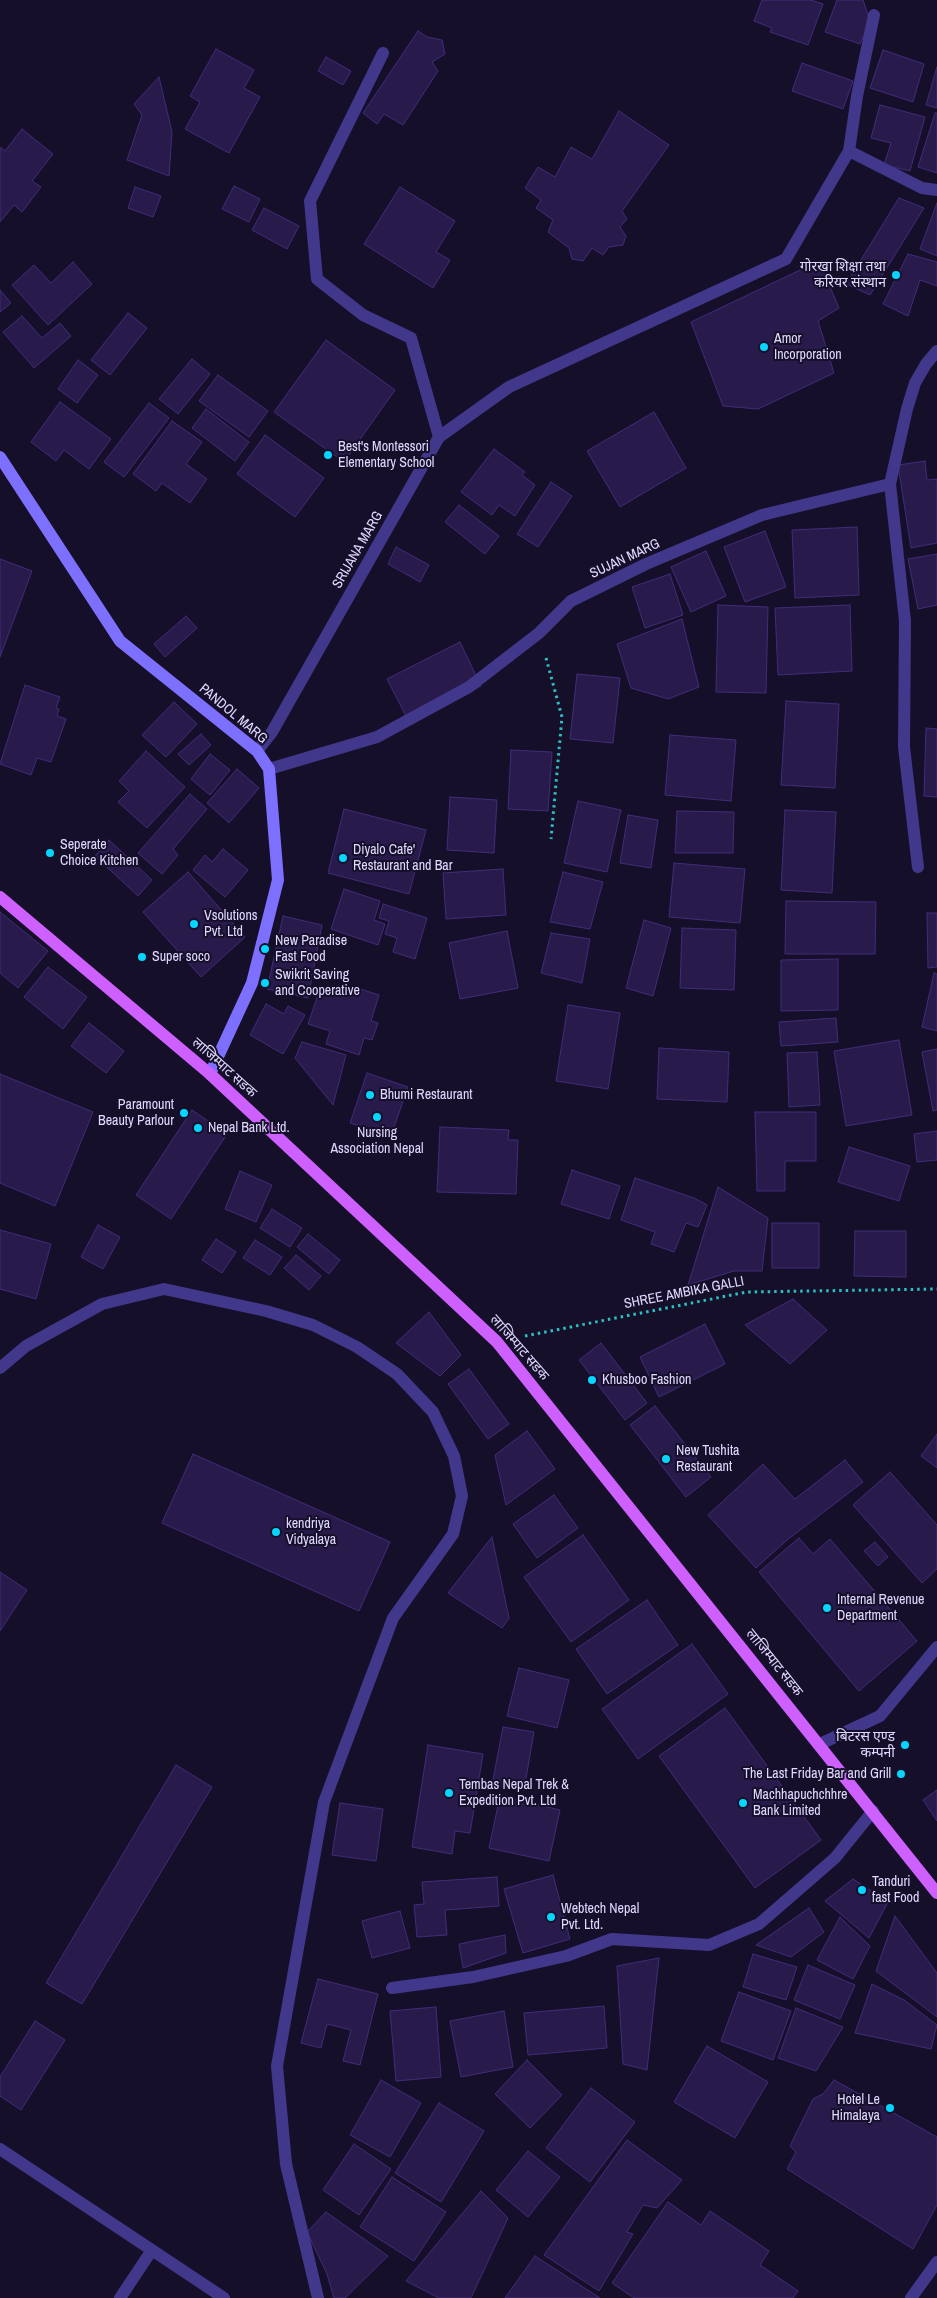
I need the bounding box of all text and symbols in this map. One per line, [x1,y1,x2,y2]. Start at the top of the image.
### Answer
place label: गोरखा शिक्षा तथा करियर संस्थान [800,259,886,292]
marker: गोरखा शिक्षा तथा करियर संस्थान [890,269,902,281]
place label: Amor Incorporation [774,331,842,364]
marker: Amor Incorporation [758,341,770,353]
place label: Best's Montessori Elementary School [338,439,434,472]
marker: Best's Montessori Elementary School [322,449,334,461]
street label: SRIJANA MARG [329,509,387,591]
street label: SUJAN MARG [587,535,663,583]
street label: PANDOL MARG [195,681,271,747]
place label: Seperate Choice Kitchen [60,837,138,870]
place label: Diyalo Cafe' Restaurant and Bar [353,842,453,874]
marker: Seperate Choice Kitchen [44,847,56,859]
marker: Diyalo Cafe' Restaurant and Bar [337,852,349,864]
place label: Vsolutions Pvt. Ltd [204,908,258,940]
marker: Vsolutions Pvt. Ltd [188,918,200,930]
place label: New Paradise Fast Food [275,933,347,966]
marker: New Paradise Fast Food [259,943,271,955]
place label: Super soco [152,949,210,965]
marker: Super soco [136,951,148,963]
place label: Swikrit Saving and Cooperative [275,967,360,1000]
marker: Swikrit Saving and Cooperative [259,977,271,989]
street label: लाजिम्पाट सडक [188,1035,260,1101]
place label: Bhumi Restaurant [380,1087,473,1103]
marker: Bhumi Restaurant [364,1089,376,1101]
place label: Paramount Beauty Parlour [98,1097,174,1130]
marker: Paramount Beauty Parlour [178,1107,190,1119]
marker: Nursing Association Nepal [371,1111,383,1123]
place label: Nepal Bank Ltd. [208,1120,290,1136]
marker: Nepal Bank Ltd. [192,1122,204,1134]
place label: Nursing Association Nepal [330,1125,424,1158]
street label: SHREE AMBIKA GALLI [623,1273,745,1313]
street label: लाजिम्पाट सडक [486,1312,552,1384]
place label: Khusboo Fashion [602,1372,691,1388]
marker: Khusboo Fashion [586,1374,598,1386]
place label: New Tushita Restaurant [676,1443,739,1475]
marker: New Tushita Restaurant [660,1453,672,1465]
place label: kendriya Vidyalaya [286,1516,336,1548]
marker: kendriya Vidyalaya [270,1526,282,1538]
place label: Internal Revenue Department [837,1592,924,1624]
marker: Internal Revenue Department [821,1602,833,1614]
street label: लाजिम्पाट सडक [742,1626,806,1700]
place label: बिटरस एण्ड कम्पनी [836,1729,895,1761]
marker: बिटरस एण्ड कम्पनी [899,1739,911,1751]
place label: The Last Friday Bar and Grill [743,1766,891,1782]
marker: The Last Friday Bar and Grill [895,1768,907,1780]
place label: Tembas Nepal Trek & Expedition Pvt. Ltd [459,1777,569,1810]
marker: Tembas Nepal Trek & Expedition Pvt. Ltd [443,1787,455,1799]
place label: Machhapuchchhre Bank Limited [753,1787,847,1820]
marker: Machhapuchchhre Bank Limited [737,1797,749,1809]
place label: Tanduri fast Food [872,1874,919,1906]
marker: Tanduri fast Food [856,1884,868,1896]
place label: Webtech Nepal Pvt. Ltd. [561,1901,639,1934]
marker: Webtech Nepal Pvt. Ltd. [545,1911,557,1923]
place label: Hotel Le Himalaya [832,2092,880,2124]
marker: Hotel Le Himalaya [884,2102,896,2114]

